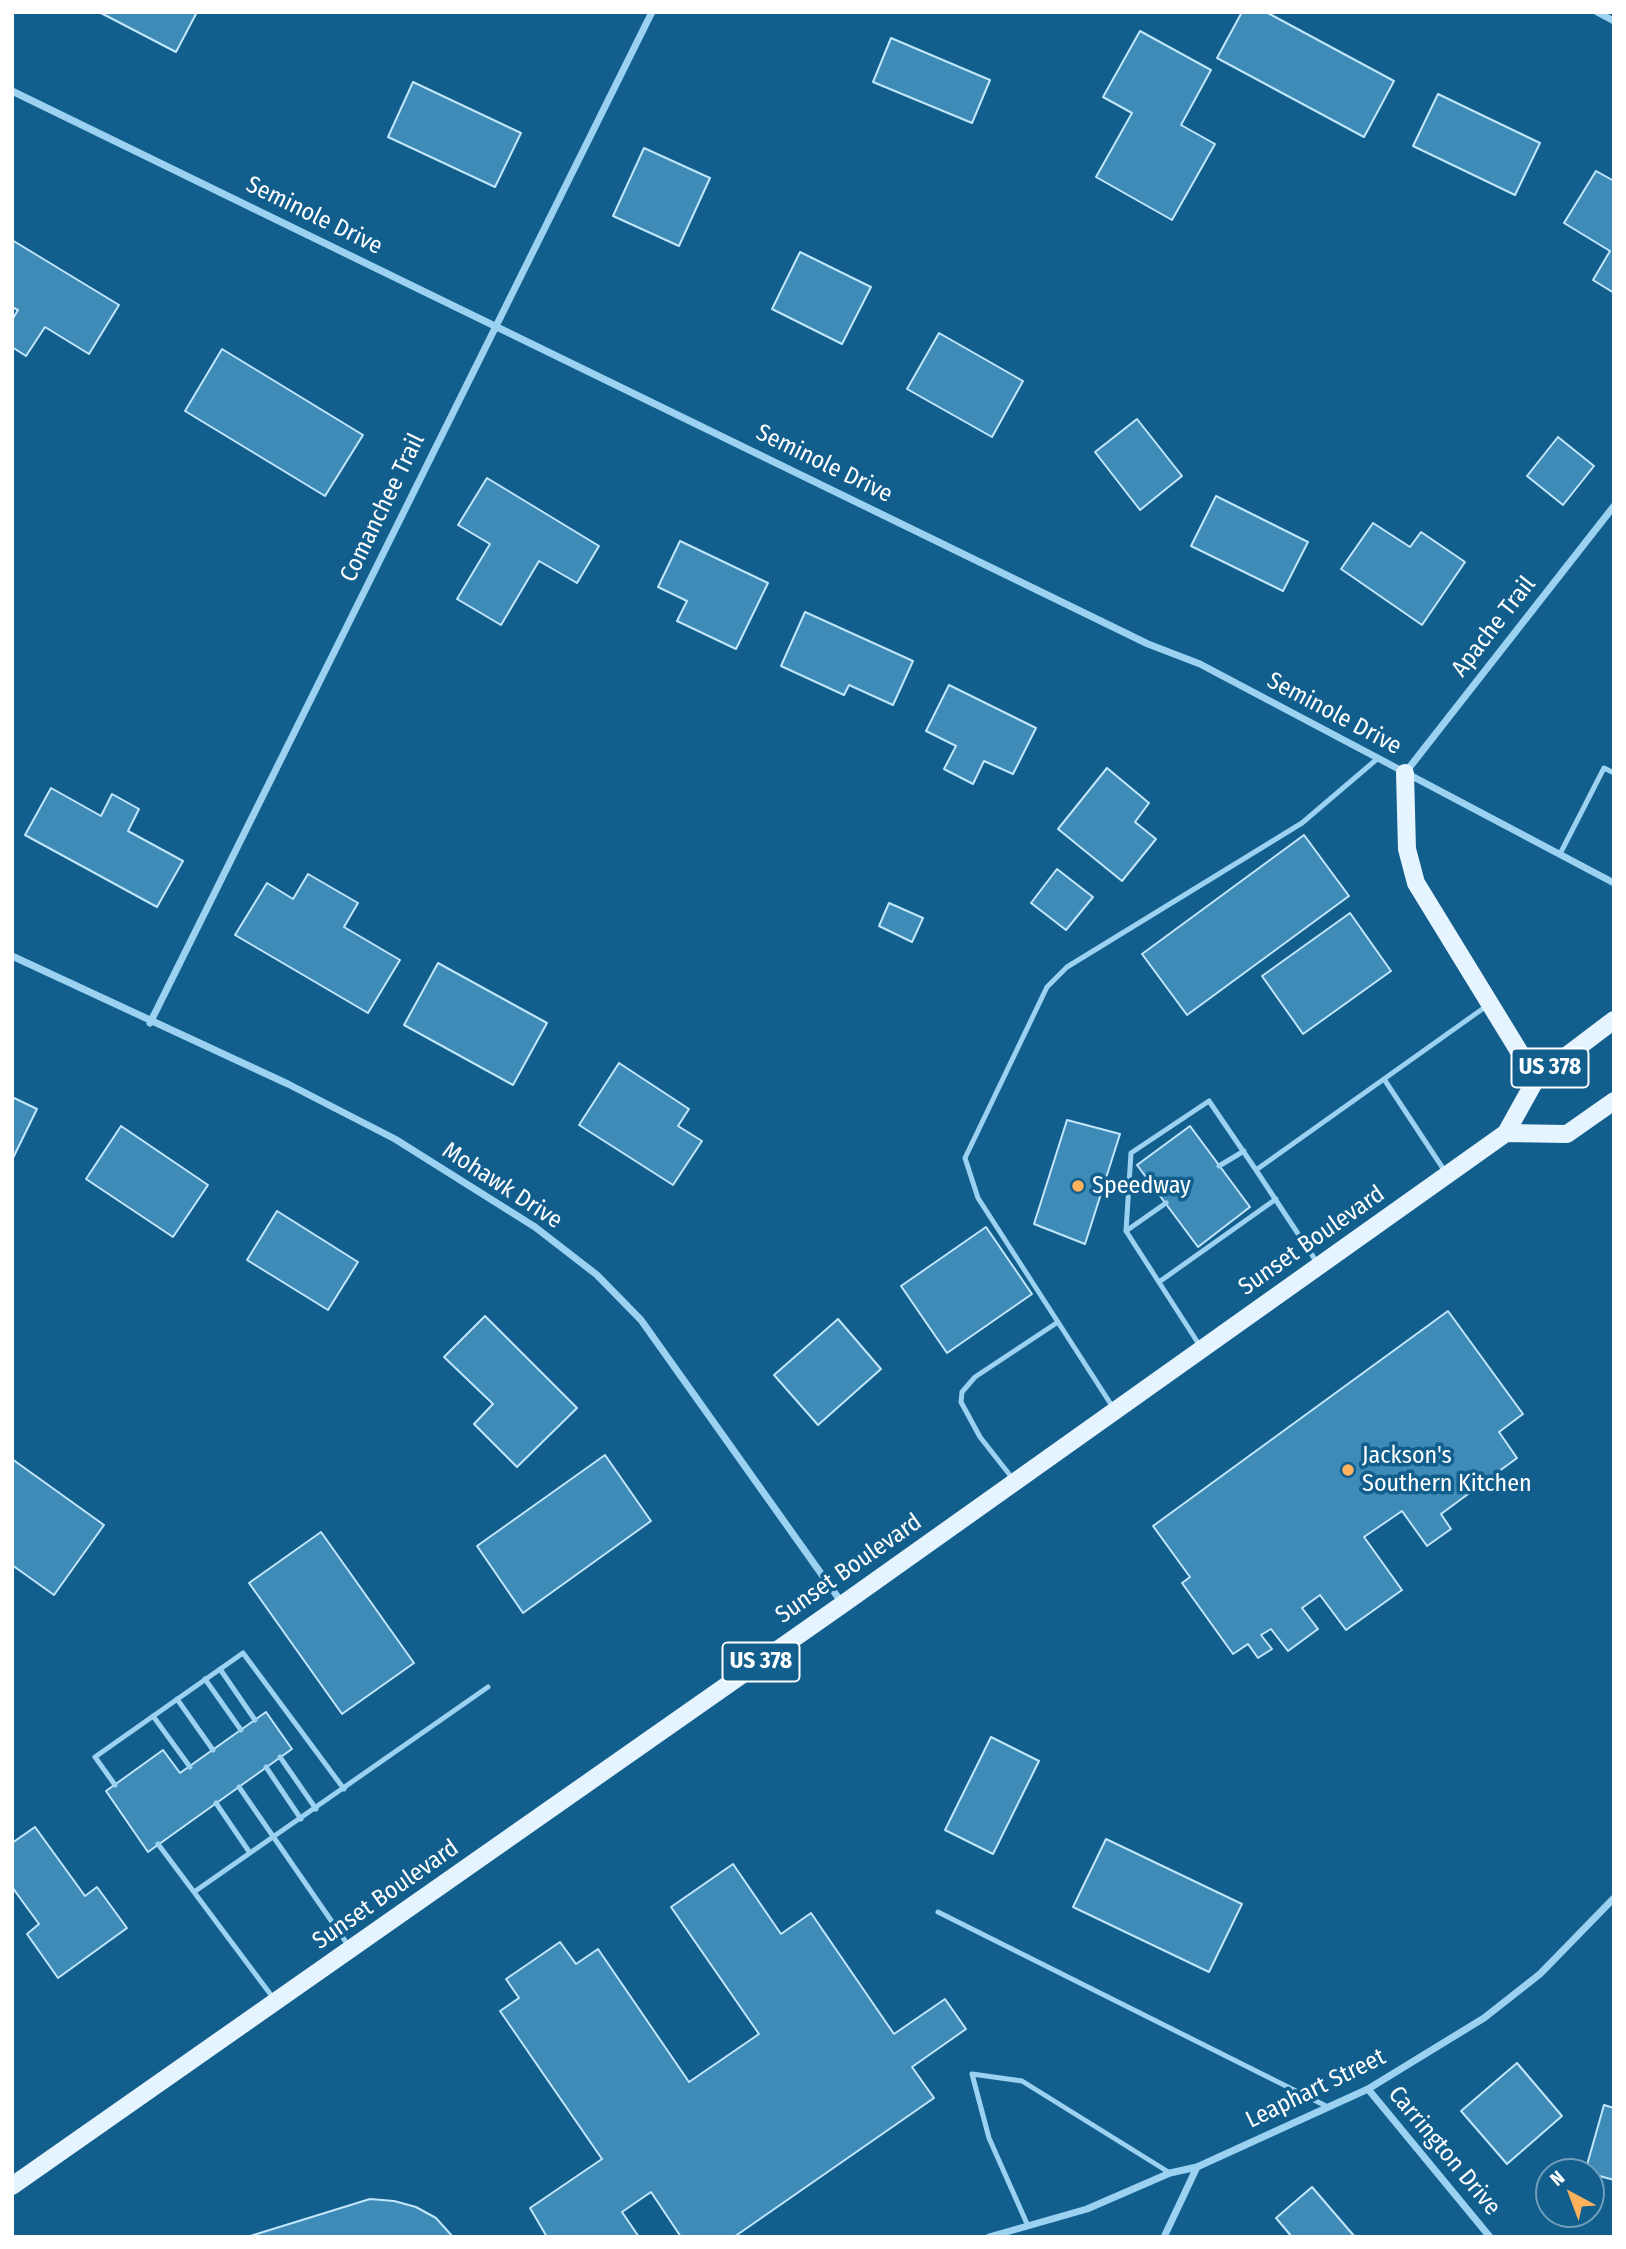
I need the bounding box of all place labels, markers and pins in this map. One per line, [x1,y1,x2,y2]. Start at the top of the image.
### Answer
place label: Speedway [1092,1172,1191,1200]
marker: Speedway [1070,1178,1086,1194]
place label: Jackson's Southern Kitchen [1362,1442,1532,1498]
marker: Jackson's Southern Kitchen [1340,1462,1356,1478]

